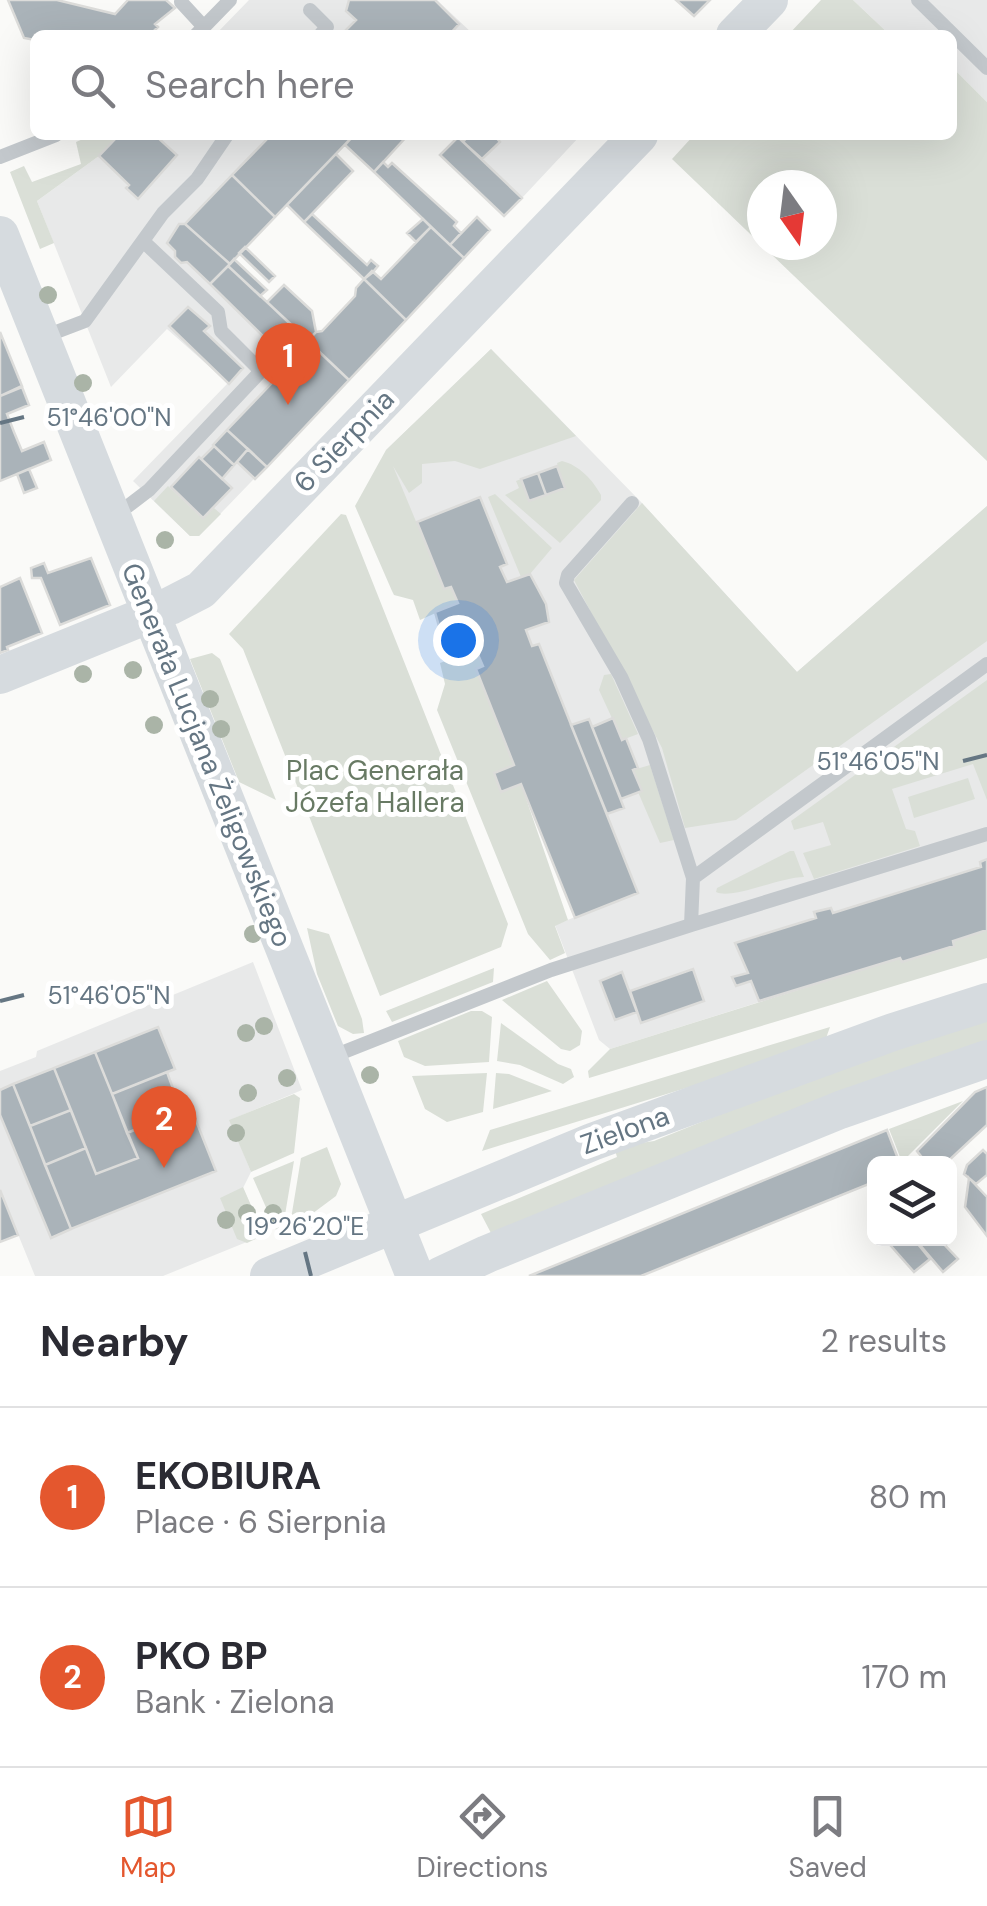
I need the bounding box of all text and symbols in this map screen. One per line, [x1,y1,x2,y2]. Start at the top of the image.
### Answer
search box [30,30,957,140]
icon: search [65,58,120,113]
text: Search here [145,60,355,110]
north arrow [747,170,837,260]
pin: 1 [256,322,320,405]
street label: 6 Sierpnia [286,381,402,501]
text: 51°46'00"N [46,401,172,434]
street label: Generała Lucjana Żeligowskiego [113,558,301,952]
your location [433,615,484,666]
text: 51°46'05"N [817,745,939,778]
park label: Plac Generała Józefa Hallera [285,752,465,821]
text: 51°46'05"N [48,979,170,1012]
pin: 2 [132,1086,196,1168]
street label: Zielona [575,1097,675,1163]
map controls [867,1156,957,1246]
button: layers [867,1156,957,1246]
text: 19°26'20"E [246,1210,364,1243]
text: Nearby [40,1314,189,1369]
text: 2 results [821,1320,947,1362]
text: EKOBIURA [135,1451,321,1501]
text: 1 [67,1476,78,1518]
text: 80 m [869,1476,947,1518]
text: Place · 6 Sierpnia [135,1501,386,1543]
text: PKO BP [135,1631,267,1681]
text: 2 [63,1656,82,1698]
text: 170 m [861,1656,947,1698]
text: Bank · Zielona [135,1681,335,1723]
tab: Map [120,1789,176,1886]
tab: Directions [417,1789,548,1886]
tab: Saved [788,1789,867,1886]

